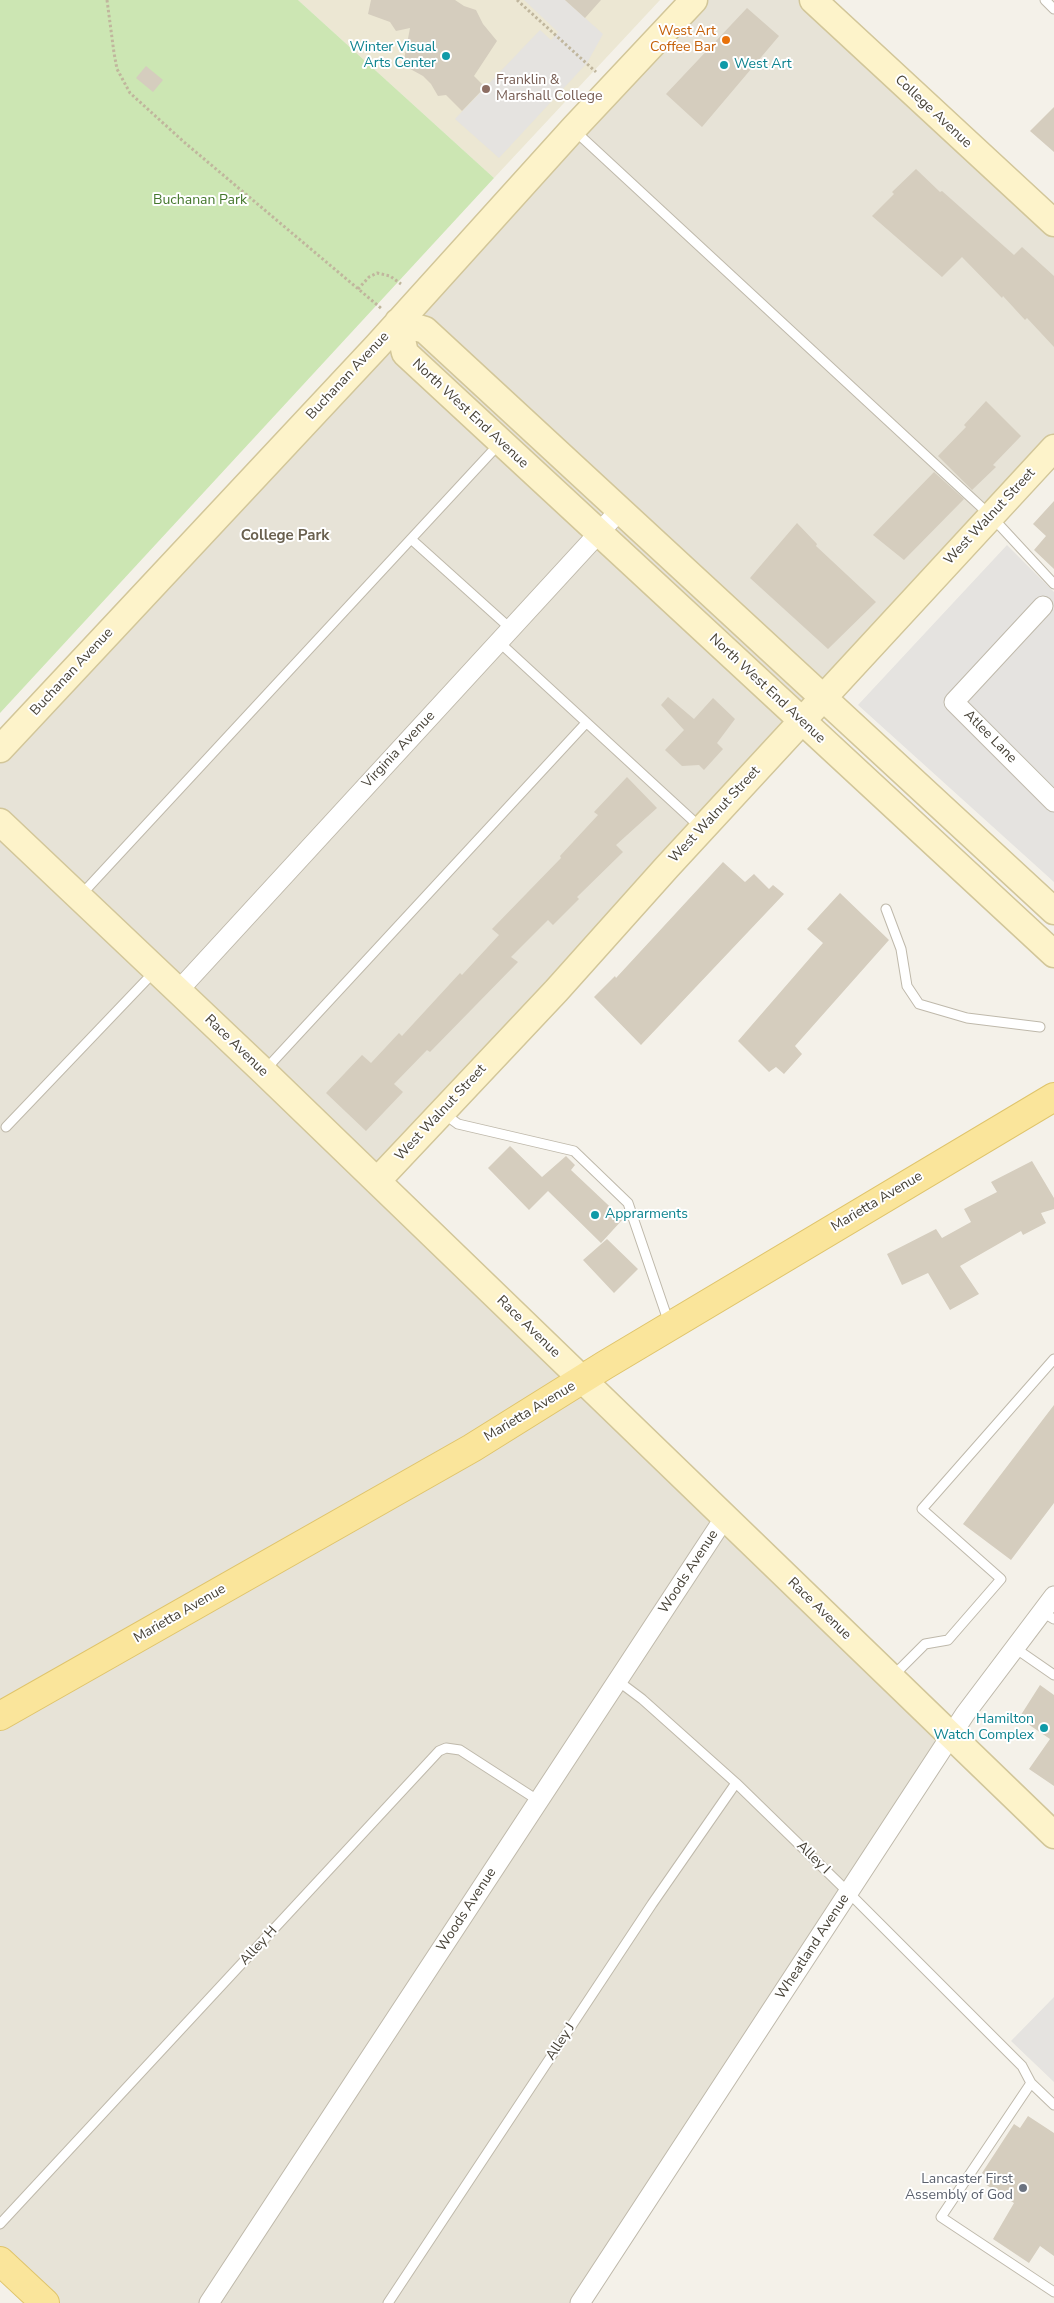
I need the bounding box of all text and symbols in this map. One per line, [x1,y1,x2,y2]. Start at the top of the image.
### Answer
place label: West Art Coffee Bar [650,24,716,56]
marker: West Art Coffee Bar [720,34,732,46]
place label: Winter Visual Arts Center [349,40,436,72]
marker: Winter Visual Arts Center [440,50,452,62]
place label: West Art [734,57,792,73]
marker: West Art [718,59,730,71]
street label: College Avenue [891,72,975,152]
place label: Franklin & Marshall College [496,73,602,105]
marker: Franklin & Marshall College [480,83,492,95]
park label: Buchanan Park [153,193,247,209]
street label: Buchanan Avenue [303,329,393,423]
street label: North West End Avenue [408,356,532,472]
street label: West Walnut Street [941,465,1039,569]
district label: College Park [241,527,329,545]
street label: Buchanan Avenue [27,625,117,719]
street label: North West End Avenue [705,631,829,747]
street label: Atlee Lane [960,707,1020,767]
street label: Virginia Avenue [359,708,439,792]
street label: West Walnut Street [666,763,764,867]
street label: Race Avenue [201,1012,271,1080]
street label: West Walnut Street [392,1061,490,1165]
street label: Marietta Avenue [828,1168,926,1236]
place label: Apprarments [605,1207,688,1223]
marker: Apprarments [589,1209,601,1221]
street label: Race Avenue [493,1293,563,1361]
street label: Marietta Avenue [481,1378,579,1446]
street label: Woods Avenue [656,1527,722,1617]
street label: Race Avenue [784,1575,854,1643]
street label: Marietta Avenue [131,1581,229,1647]
place label: Hamilton Watch Complex [933,1712,1034,1744]
marker: Hamilton Watch Complex [1038,1722,1050,1734]
street label: Alley I [793,1838,833,1878]
street label: Woods Avenue [434,1865,500,1955]
street label: Wheatland Avenue [773,1891,853,2003]
street label: Alley H [237,1923,281,1969]
street label: Alley J [543,2020,579,2064]
place label: Lancaster First Assembly of God [905,2172,1013,2204]
marker: Lancaster First Assembly of God [1017,2182,1029,2194]

